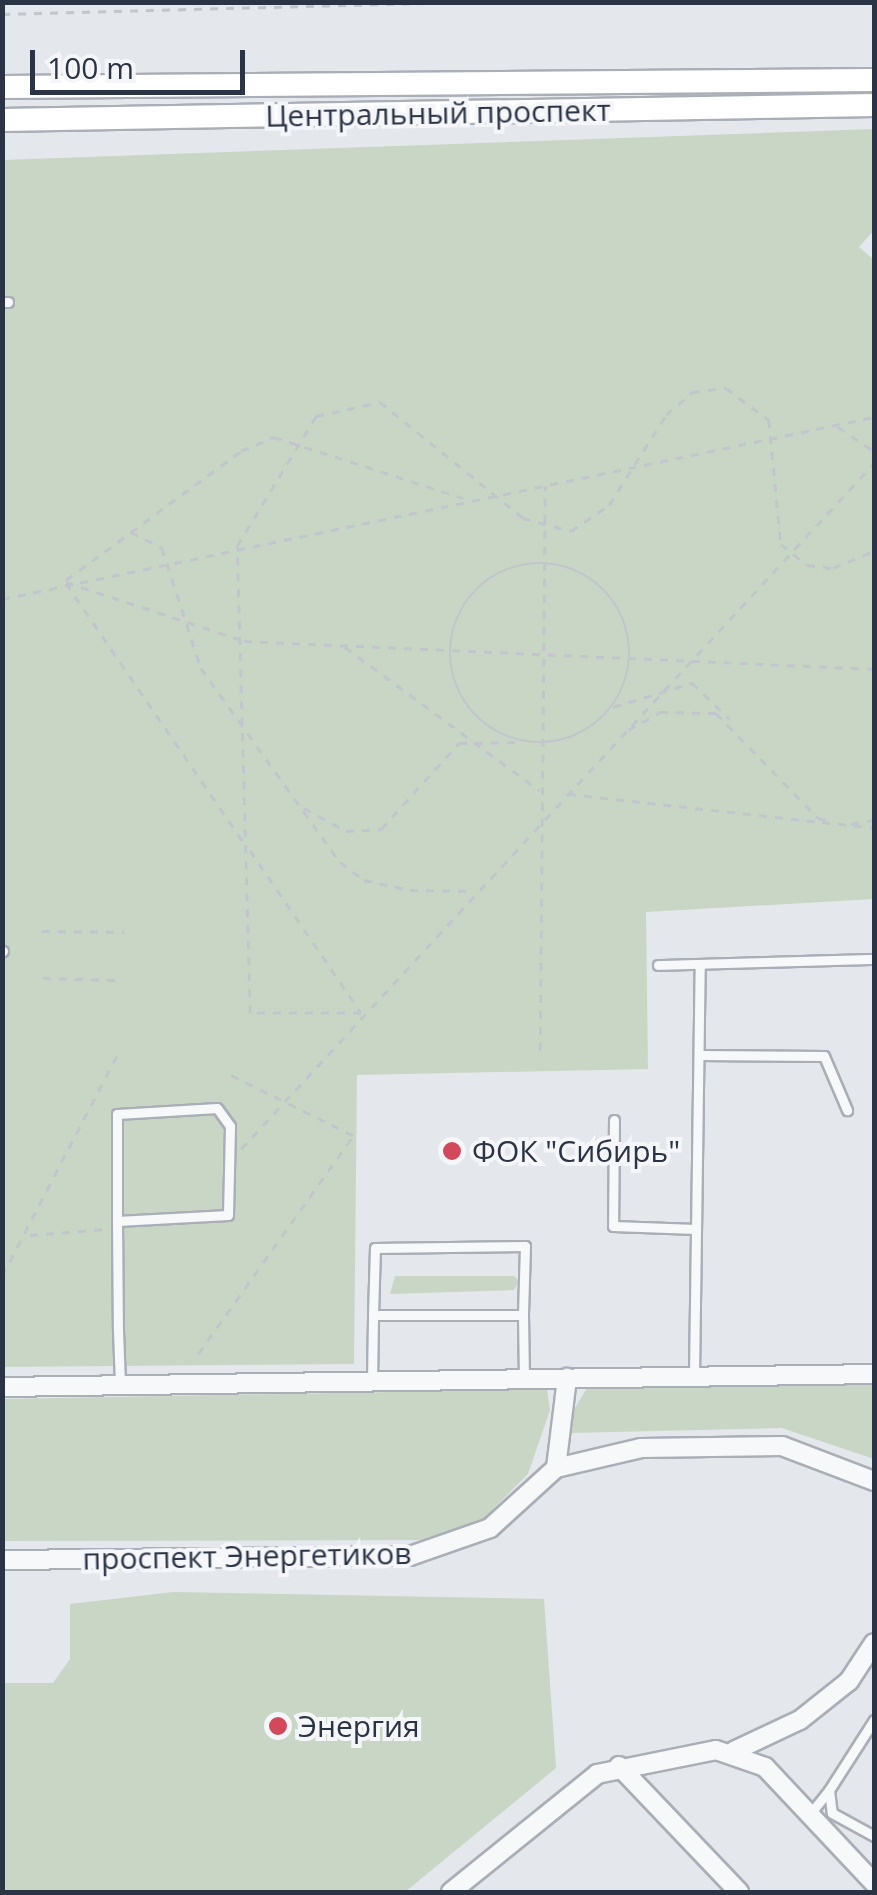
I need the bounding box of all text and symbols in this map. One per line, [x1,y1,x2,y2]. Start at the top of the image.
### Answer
scale bar [35,30,250,92]
text: 100 m [47,47,134,88]
street label: Центральный проспект [265,92,611,134]
place label: ФОК "Сибирь" [472,1133,680,1169]
marker: ФОК "Сибирь" [441,1140,463,1162]
street label: проспект Энергетиков [82,1535,412,1577]
place label: Энергия [298,1708,420,1744]
marker: Энергия [267,1715,289,1737]

